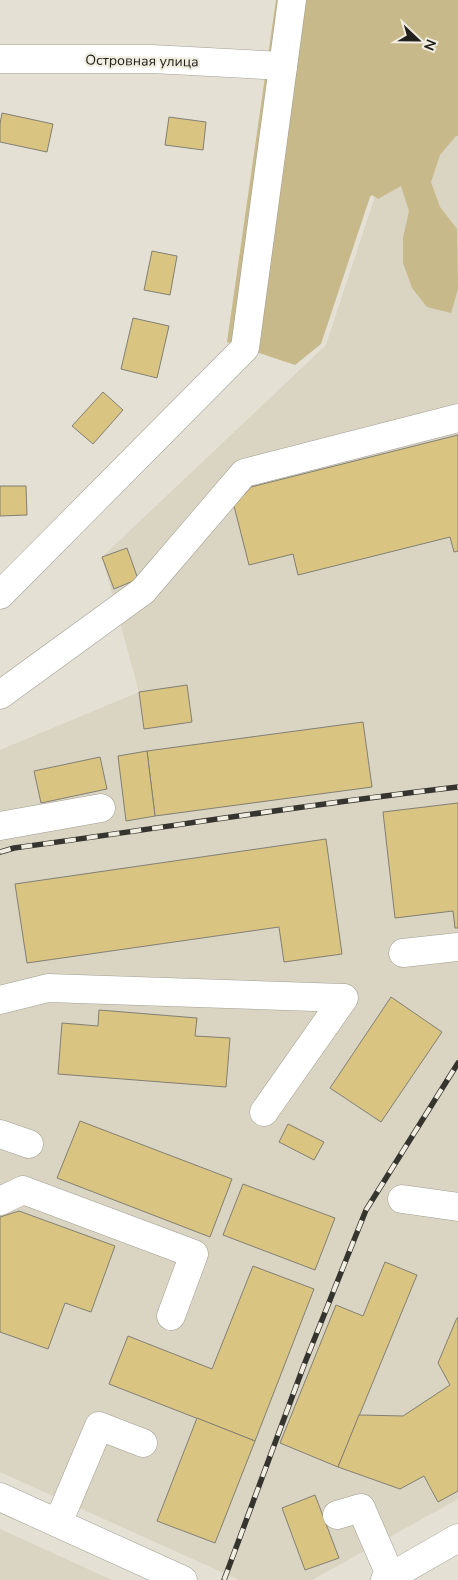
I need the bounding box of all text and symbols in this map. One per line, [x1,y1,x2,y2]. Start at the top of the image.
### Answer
north arrow [393,15,443,65]
text: N [419,36,440,53]
street label: Островная улица [85,51,199,71]

